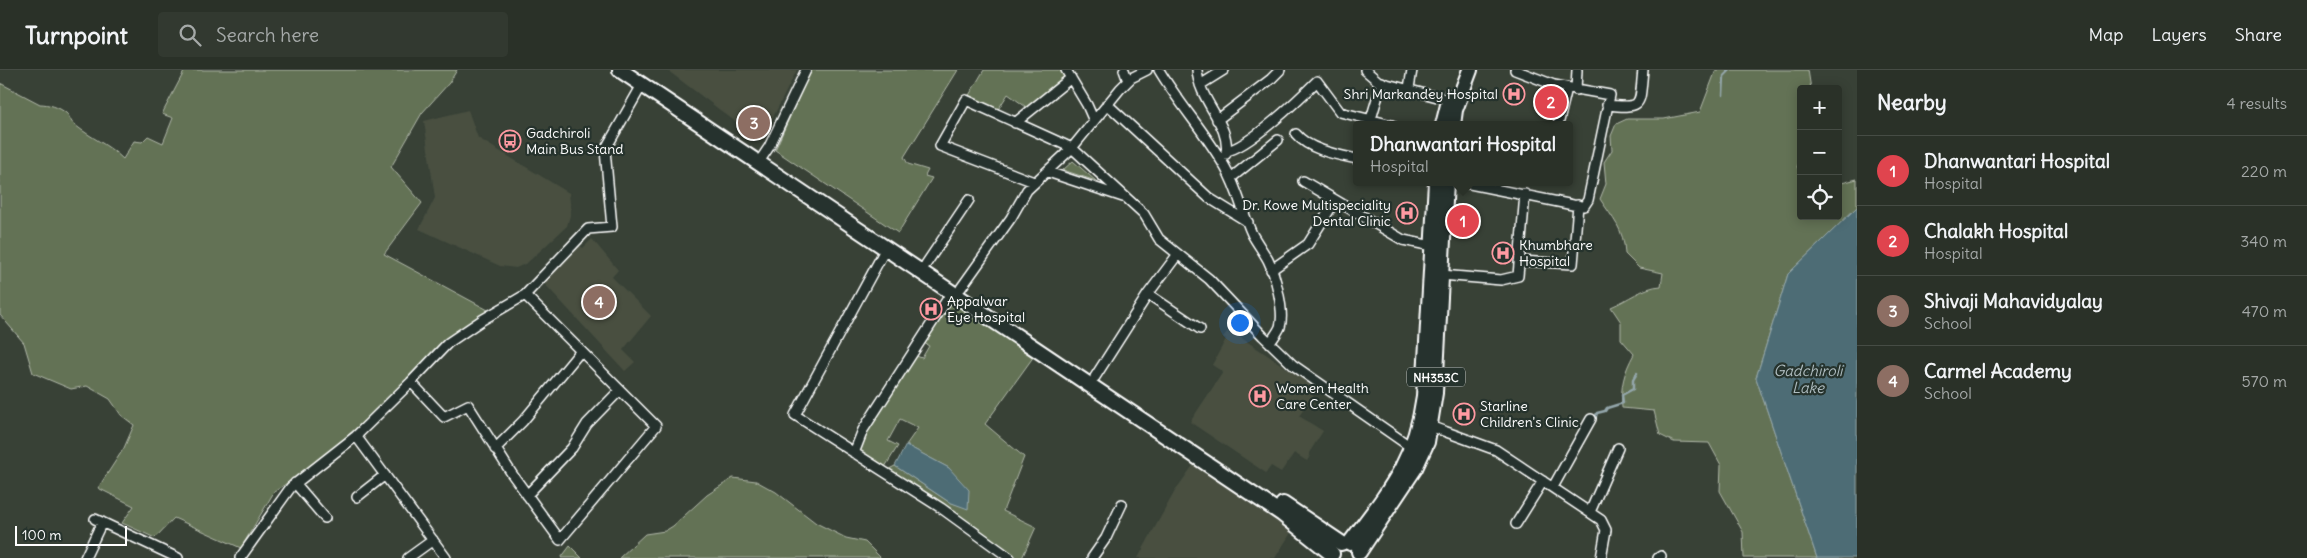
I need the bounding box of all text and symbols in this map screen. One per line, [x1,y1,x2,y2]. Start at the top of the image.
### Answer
search box [158,12,508,57]
text: Turnpoint [25,20,128,50]
icon: search [176,21,204,49]
text: Search here [216,23,319,47]
text: Map [2088,23,2123,46]
text: Layers [2151,23,2207,46]
text: Share [2235,23,2282,46]
hospital icon: Shri Markandey Hospital [1502,82,1526,106]
pin: 2 [1535,83,1567,121]
place label: Shri Markandey Hospital [1344,85,1498,103]
map controls [1797,85,1842,220]
button: + [1797,85,1842,130]
text: Nearby [1877,89,1947,116]
text: 4 results [2226,93,2287,113]
pin: 3 [738,104,770,142]
popup [1353,121,1573,186]
place label: Gadchiroli Main Bus Stand [526,124,623,158]
bus stop icon: Gadchiroli Main Bus Stand [498,129,522,153]
button: − [1797,130,1842,175]
text: Dhanwantari Hospital [1370,132,1556,156]
text: Dhanwantari Hospital [1924,149,2110,173]
text: Hospital [1370,156,1429,176]
text: 1 [1890,161,1896,181]
text: 220 m [2241,161,2287,181]
text: Hospital [1924,173,1983,193]
button: locate [1797,175,1842,220]
place label: Dr. Kowe Multispeciality Dental Clinic [1242,196,1391,230]
hospital icon: Dr. Kowe Multispeciality Dental Clinic [1395,201,1419,225]
pin: 1 [1447,202,1479,240]
text: Chalakh Hospital [1924,219,2068,243]
text: 2 [1889,231,1897,251]
text: 340 m [2240,231,2287,251]
place label: Khumbhare Hospital [1519,236,1593,270]
hospital icon: Khumbhare Hospital [1491,241,1515,265]
text: Hospital [1924,243,1983,263]
pin: 4 [583,283,615,321]
text: Shivaji Mahavidyalay [1924,289,2103,313]
place label: Appalwar Eye Hospital [947,292,1025,326]
hospital icon: Appalwar Eye Hospital [919,297,943,321]
text: 3 [1888,301,1898,321]
text: 470 m [2242,301,2287,321]
your location [1227,310,1253,336]
text: School [1924,313,1972,333]
text: Carmel Academy [1924,359,2072,383]
water label: Gadchiroli Lake [1774,361,1844,397]
road number: NH353C [1407,368,1465,386]
text: 4 [1888,371,1898,391]
text: 570 m [2242,371,2287,391]
place label: Women Health Care Center [1276,379,1369,413]
text: School [1924,383,1972,403]
hospital icon: Women Health Care Center [1248,384,1272,408]
place label: Starline Children's Clinic [1480,397,1579,431]
hospital icon: Starline Children's Clinic [1452,402,1476,426]
scale bar [15,523,128,546]
text: 100 m [22,526,62,544]

